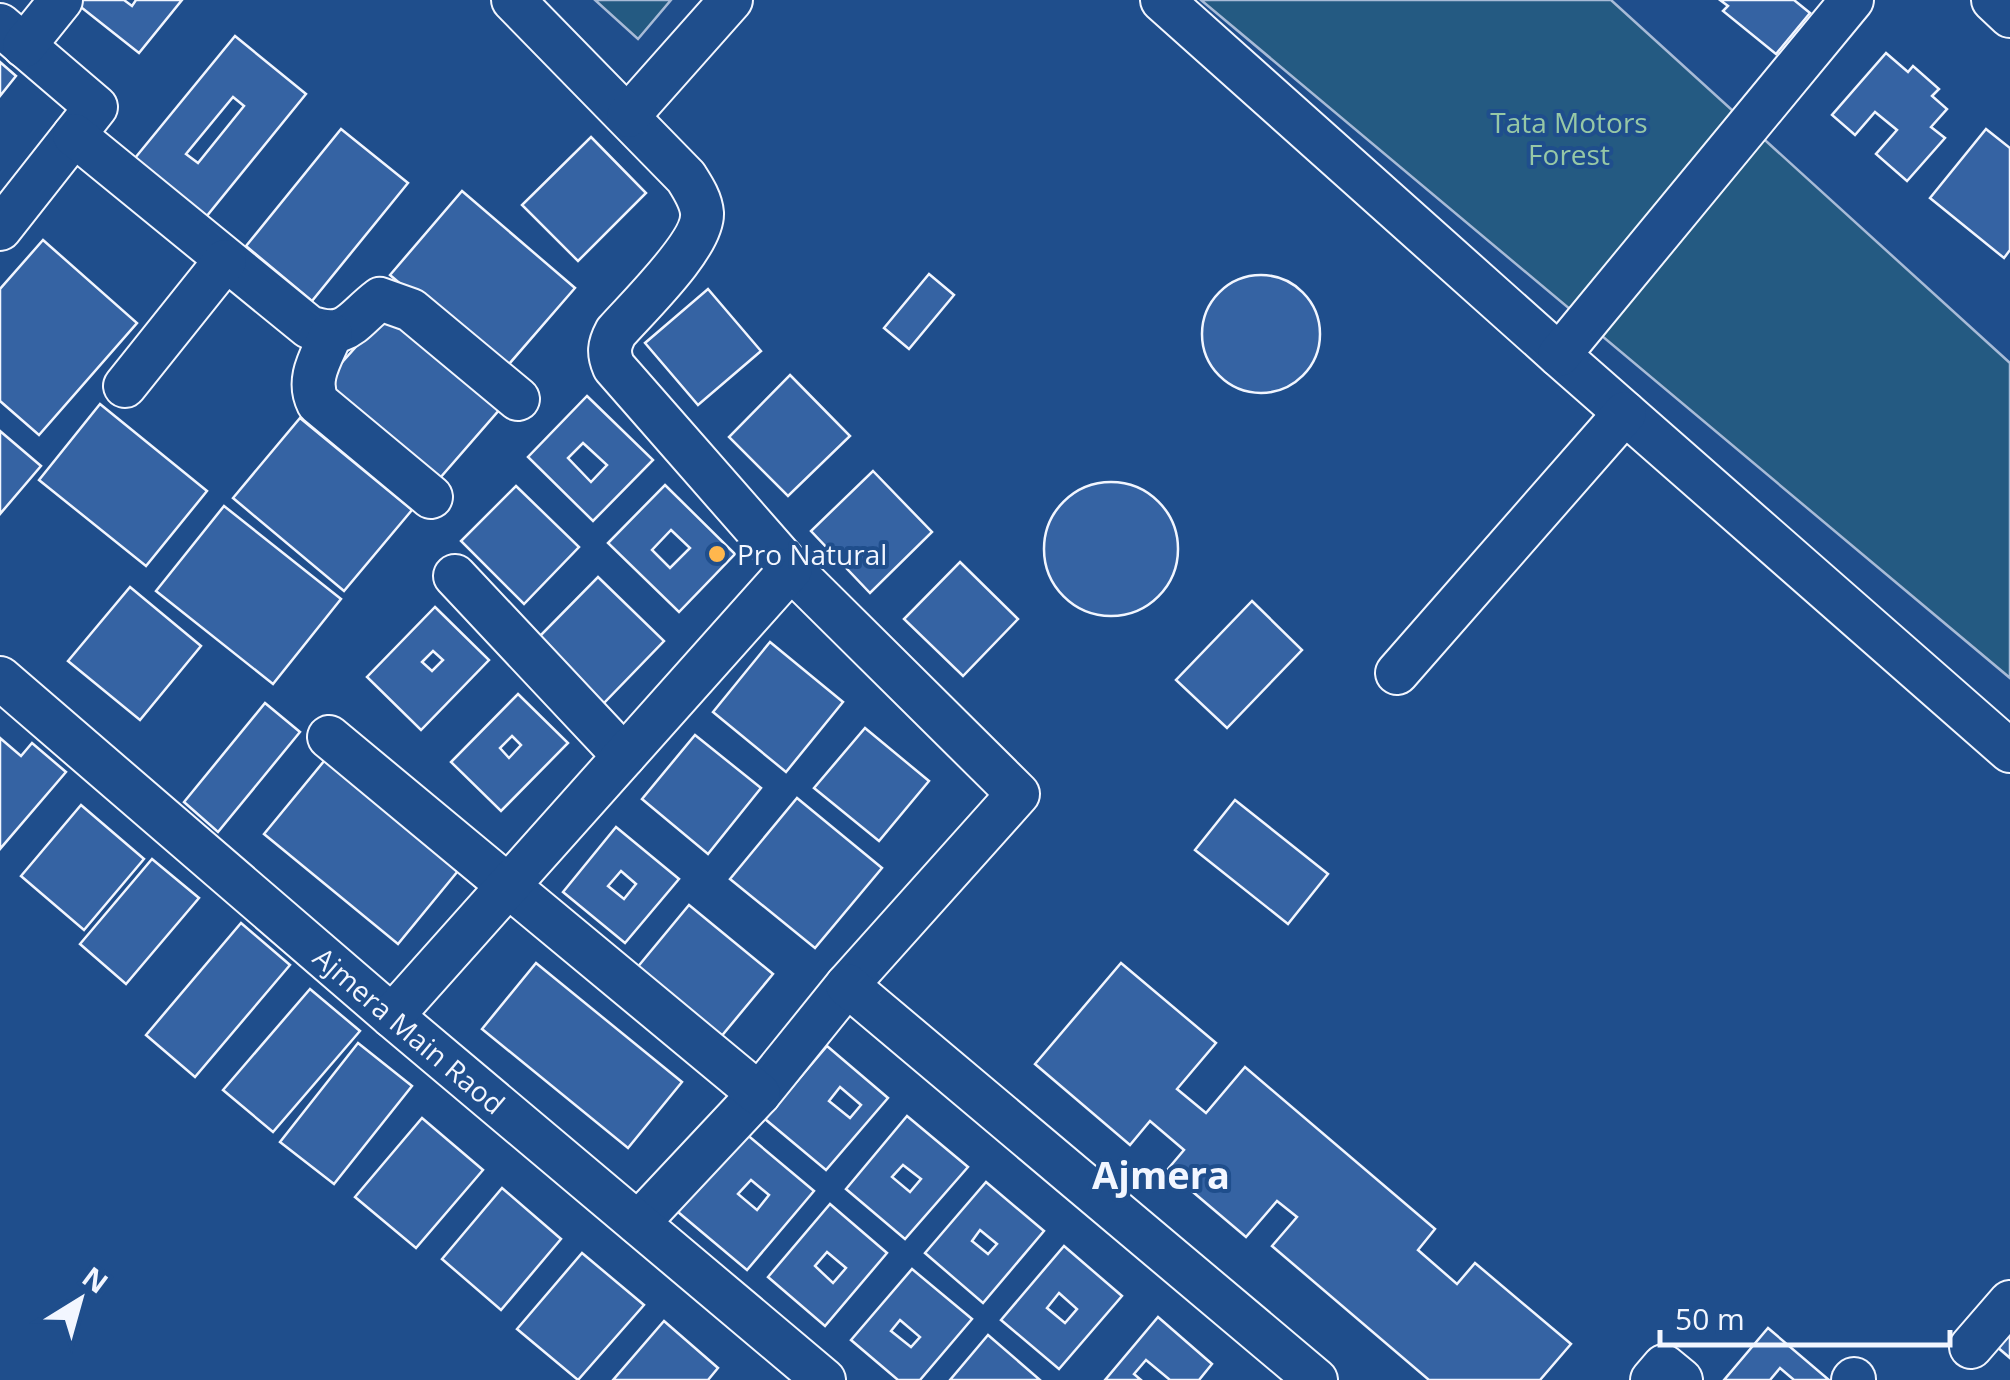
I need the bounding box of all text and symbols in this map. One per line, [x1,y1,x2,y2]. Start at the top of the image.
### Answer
park label: Tata Motors Forest [1490,103,1648,173]
place label: Pro Natural [737,535,887,573]
marker: Pro Natural [706,543,728,565]
street label: Ajmera Main Raod [306,938,513,1122]
district label: Ajmera [1092,1148,1230,1200]
north arrow [30,1250,130,1350]
text: N [75,1257,116,1301]
scale bar [1660,1285,1950,1347]
text: 50 m [1675,1298,1745,1339]

